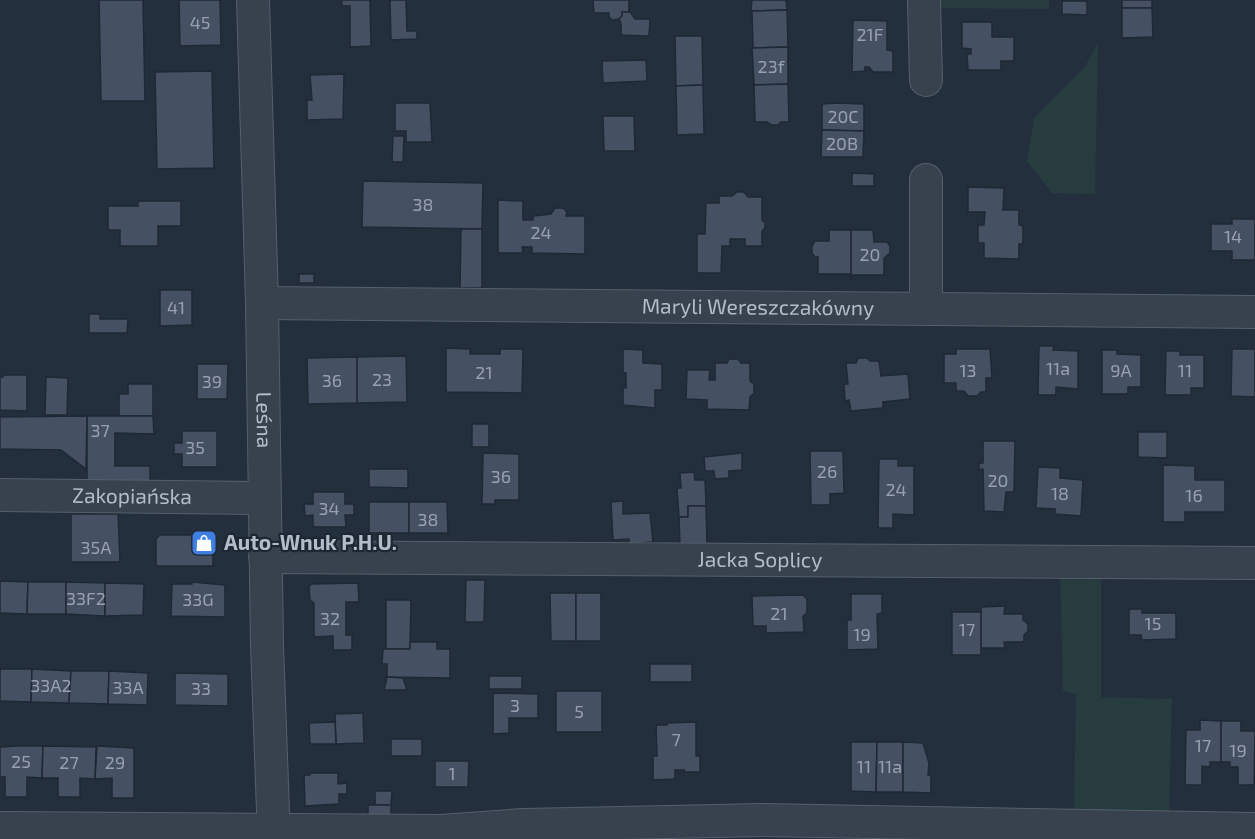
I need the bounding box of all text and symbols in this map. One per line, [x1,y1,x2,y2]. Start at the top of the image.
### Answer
house number: 45 [190,11,210,33]
house number: 21F [857,23,884,45]
house number: 23f [758,55,786,77]
house number: 20C [827,105,859,127]
house number: 20B [826,132,858,154]
house number: 38 [413,193,433,215]
house number: 24 [530,221,552,243]
house number: 14 [1224,225,1242,247]
house number: 20 [860,243,880,265]
street label: Maryli Wereszczakówny [642,292,874,320]
house number: 41 [167,296,185,318]
house number: 11a [1046,357,1070,379]
house number: 13 [959,359,977,381]
house number: 9A [1110,359,1133,381]
house number: 11 [1178,359,1192,381]
house number: 21 [475,361,493,383]
house number: 23 [372,368,392,390]
house number: 36 [322,369,342,391]
house number: 39 [202,370,222,392]
street label: Leśna [252,391,278,448]
house number: 37 [90,419,110,441]
house number: 35 [185,436,205,458]
house number: 26 [817,460,837,482]
house number: 36 [491,465,511,487]
house number: 20 [988,469,1008,491]
house number: 24 [885,478,907,500]
street label: Zakopiańska [72,482,192,508]
house number: 18 [1051,482,1069,504]
house number: 16 [1185,484,1203,506]
house number: 34 [318,497,340,519]
house number: 38 [418,508,438,530]
shop icon: Auto-Wnuk P.H.U. [189,528,219,558]
place label: Auto-Wnuk P.H.U. [224,529,397,554]
house number: 35A [81,536,112,558]
street label: Jacka Soplicy [698,546,822,571]
house number: 33F2 [66,587,106,609]
house number: 33G [182,588,214,610]
house number: 21 [770,602,788,624]
house number: 32 [320,607,340,629]
house number: 15 [1145,612,1161,634]
house number: 17 [959,618,975,640]
house number: 19 [853,623,871,645]
house number: 33A2 [30,674,72,696]
house number: 33A [112,676,144,698]
house number: 33 [191,677,211,699]
house number: 3 [510,694,520,716]
house number: 5 [574,700,584,722]
house number: 7 [671,728,681,750]
house number: 17 [1195,734,1211,756]
house number: 19 [1229,739,1247,761]
house number: 25 [11,750,31,772]
house number: 27 [59,751,79,773]
house number: 29 [105,751,125,773]
house number: 11 [857,755,871,777]
house number: 11a [878,755,902,777]
house number: 1 [448,762,456,784]

